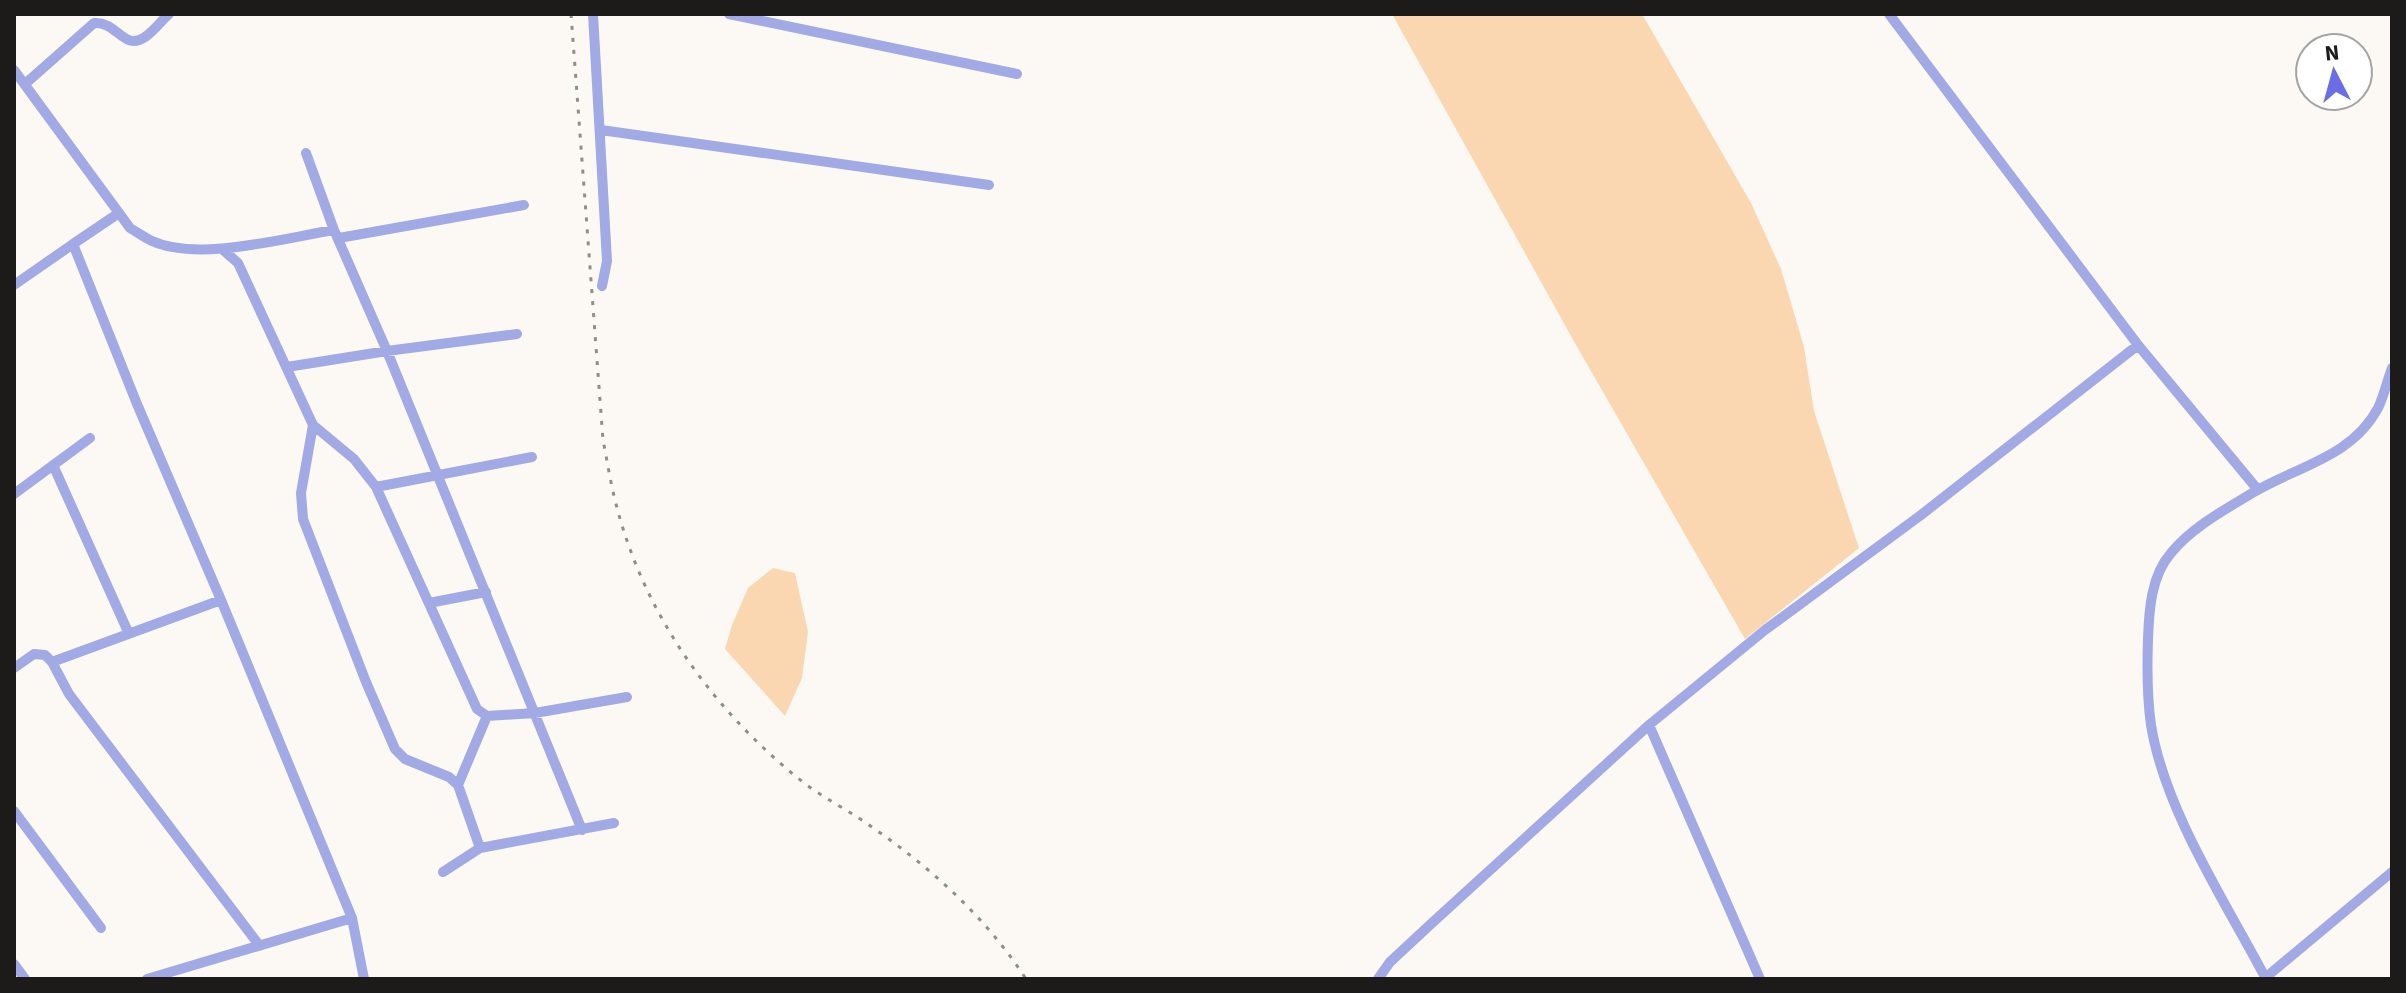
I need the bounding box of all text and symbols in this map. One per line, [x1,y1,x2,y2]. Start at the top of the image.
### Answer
north arrow [2294,32,2374,112]
text: N [2323,36,2341,70]

